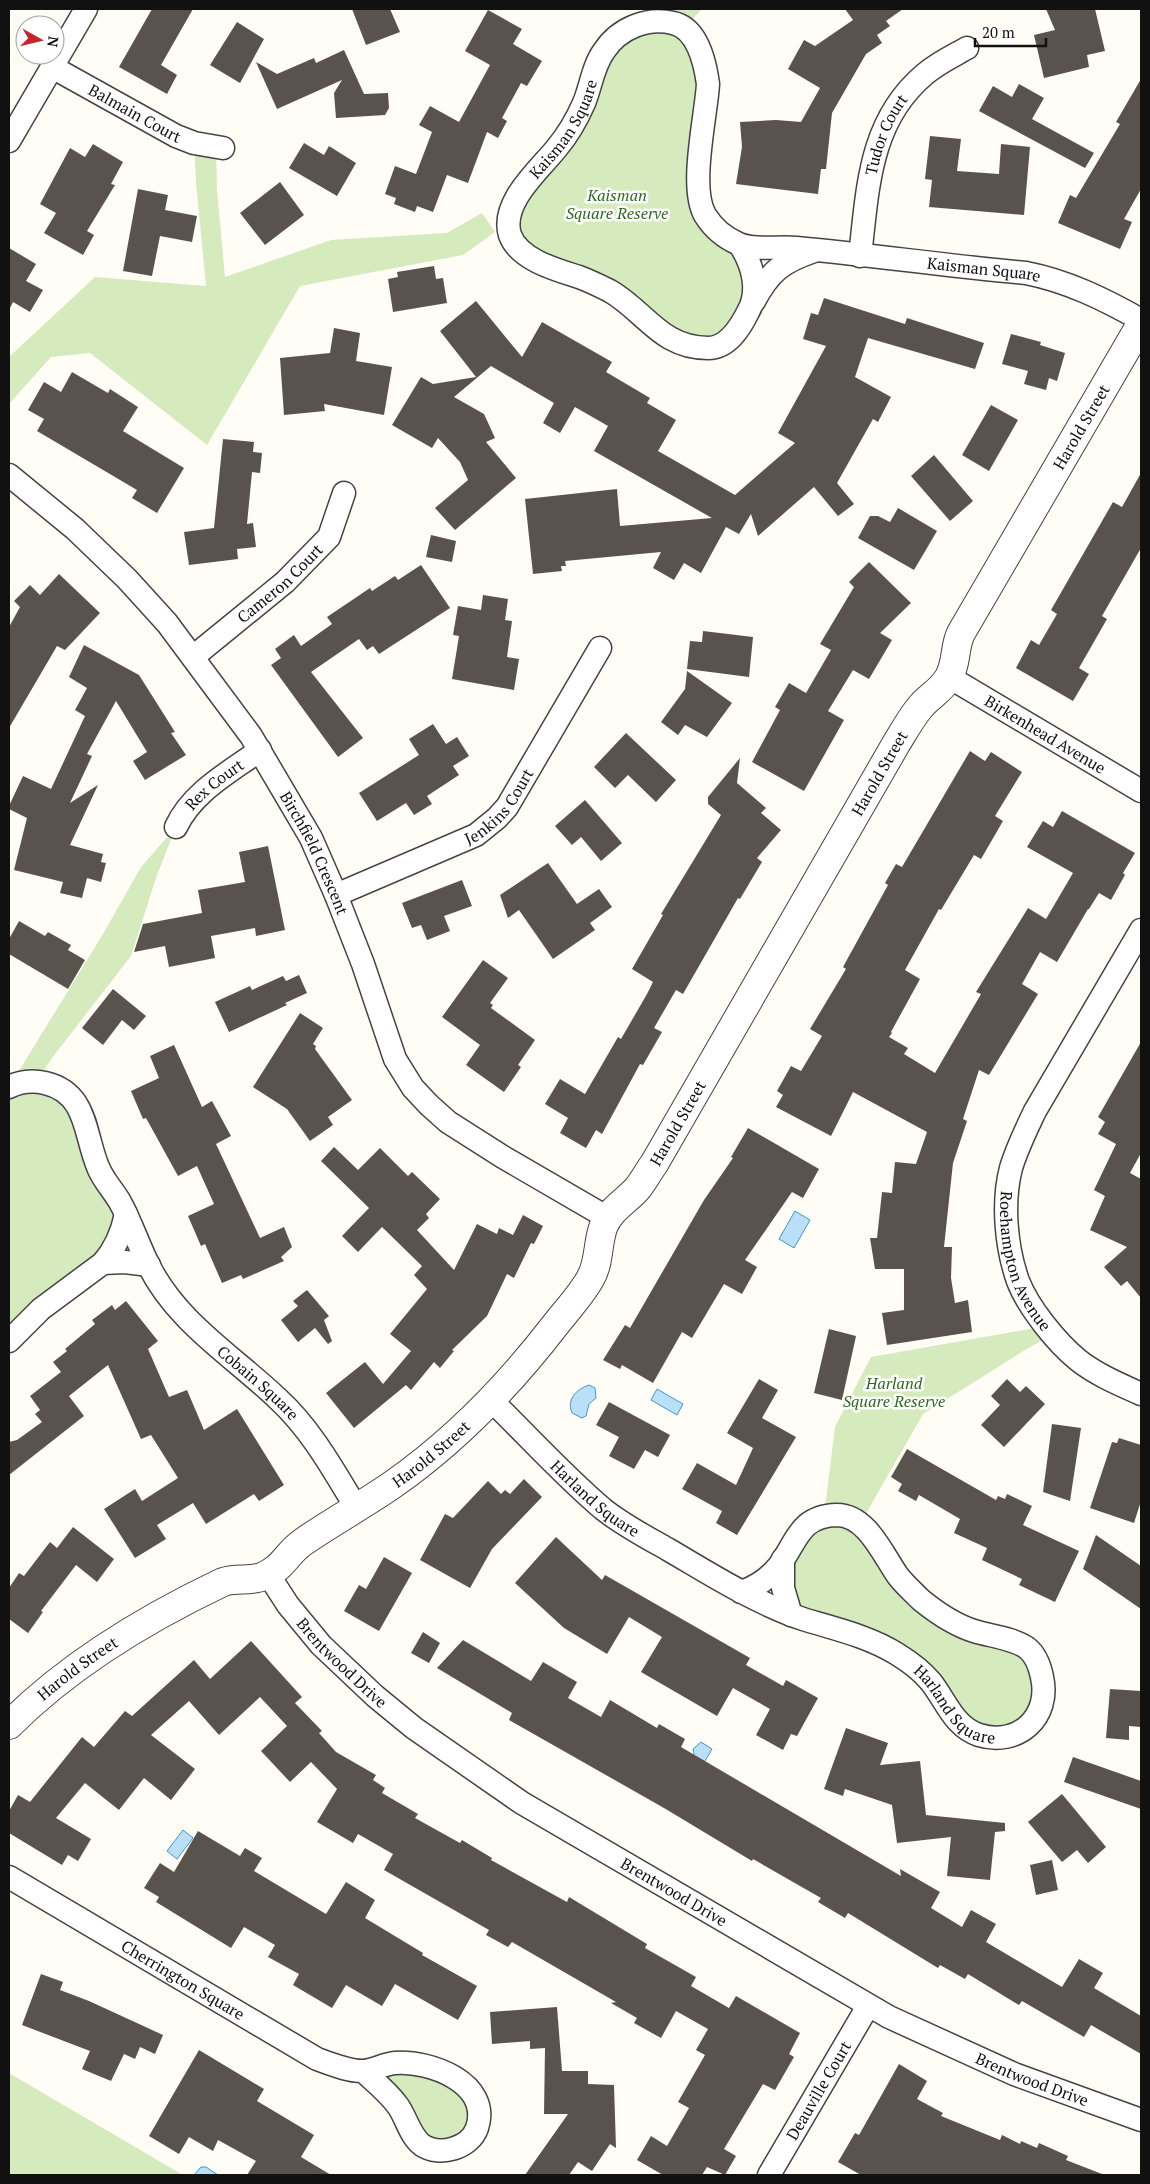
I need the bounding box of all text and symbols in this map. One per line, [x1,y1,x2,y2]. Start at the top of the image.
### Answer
north arrow [15,15,65,65]
scale bar [975,15,1046,47]
text: 20 m [982,22,1015,42]
text: N [43,35,64,49]
street label: Kaisman Square [524,77,602,183]
street label: Balmain Court [85,79,184,148]
street label: Tudor Court [860,89,912,177]
park label: Kaisman Square Reserve [566,184,668,224]
street label: Kaisman Square [926,252,1043,287]
street label: Harold Street [1048,380,1115,473]
street label: Cameron Court [232,539,328,628]
street label: Birkenhead Avenue [981,690,1110,779]
street label: Harold Street [846,726,913,820]
street label: Rex Court [180,754,248,815]
street label: Jenkins Court [461,764,538,850]
street label: Birchfield Crescent [275,787,354,918]
street label: Harold Street [644,1076,711,1170]
street label: Roehampton Avenue [995,1191,1056,1336]
street label: Cobain Square [213,1340,304,1425]
park label: Harland Square Reserve [843,1372,945,1412]
street label: Harold Street [387,1415,475,1493]
street label: Harland Square [546,1455,644,1542]
street label: Brentwood Drive [292,1613,392,1713]
street label: Harold Street [32,1631,122,1705]
street label: Harland Square [909,1659,996,1749]
street label: Brentwood Drive [617,1852,731,1931]
street label: Cherrington Square [117,1935,249,2025]
street label: Deauville Court [781,2037,856,2144]
street label: Brentwood Drive [972,2047,1092,2111]

